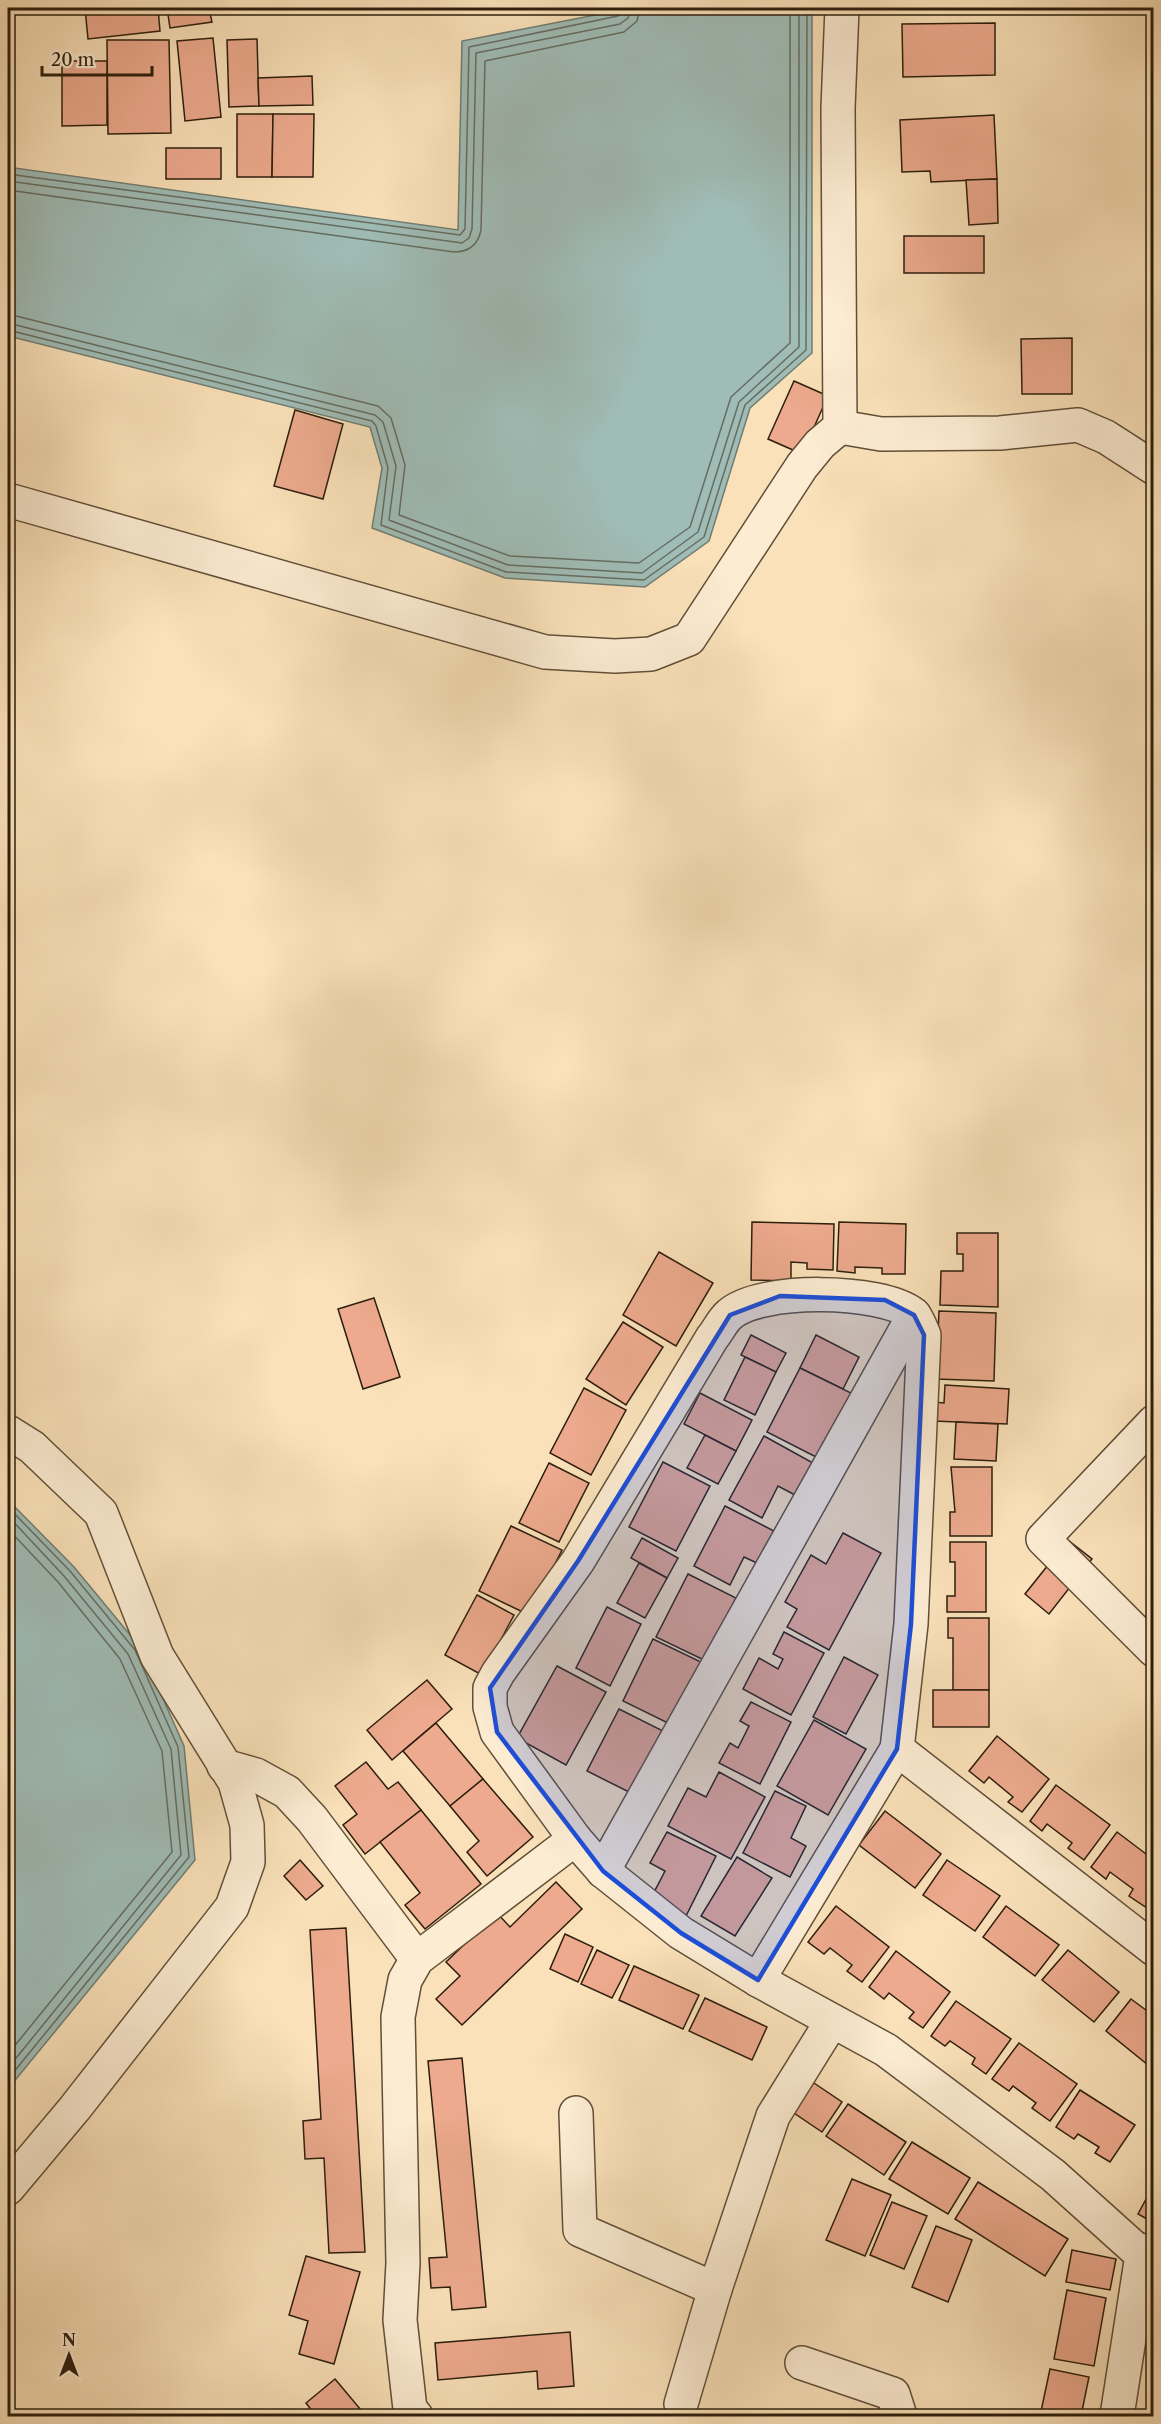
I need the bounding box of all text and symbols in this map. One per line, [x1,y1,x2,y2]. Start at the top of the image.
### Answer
scale bar [42,39,152,77]
text: 20 m [51,49,95,71]
north arrow [39,2325,99,2385]
text: N [62,2330,76,2350]

